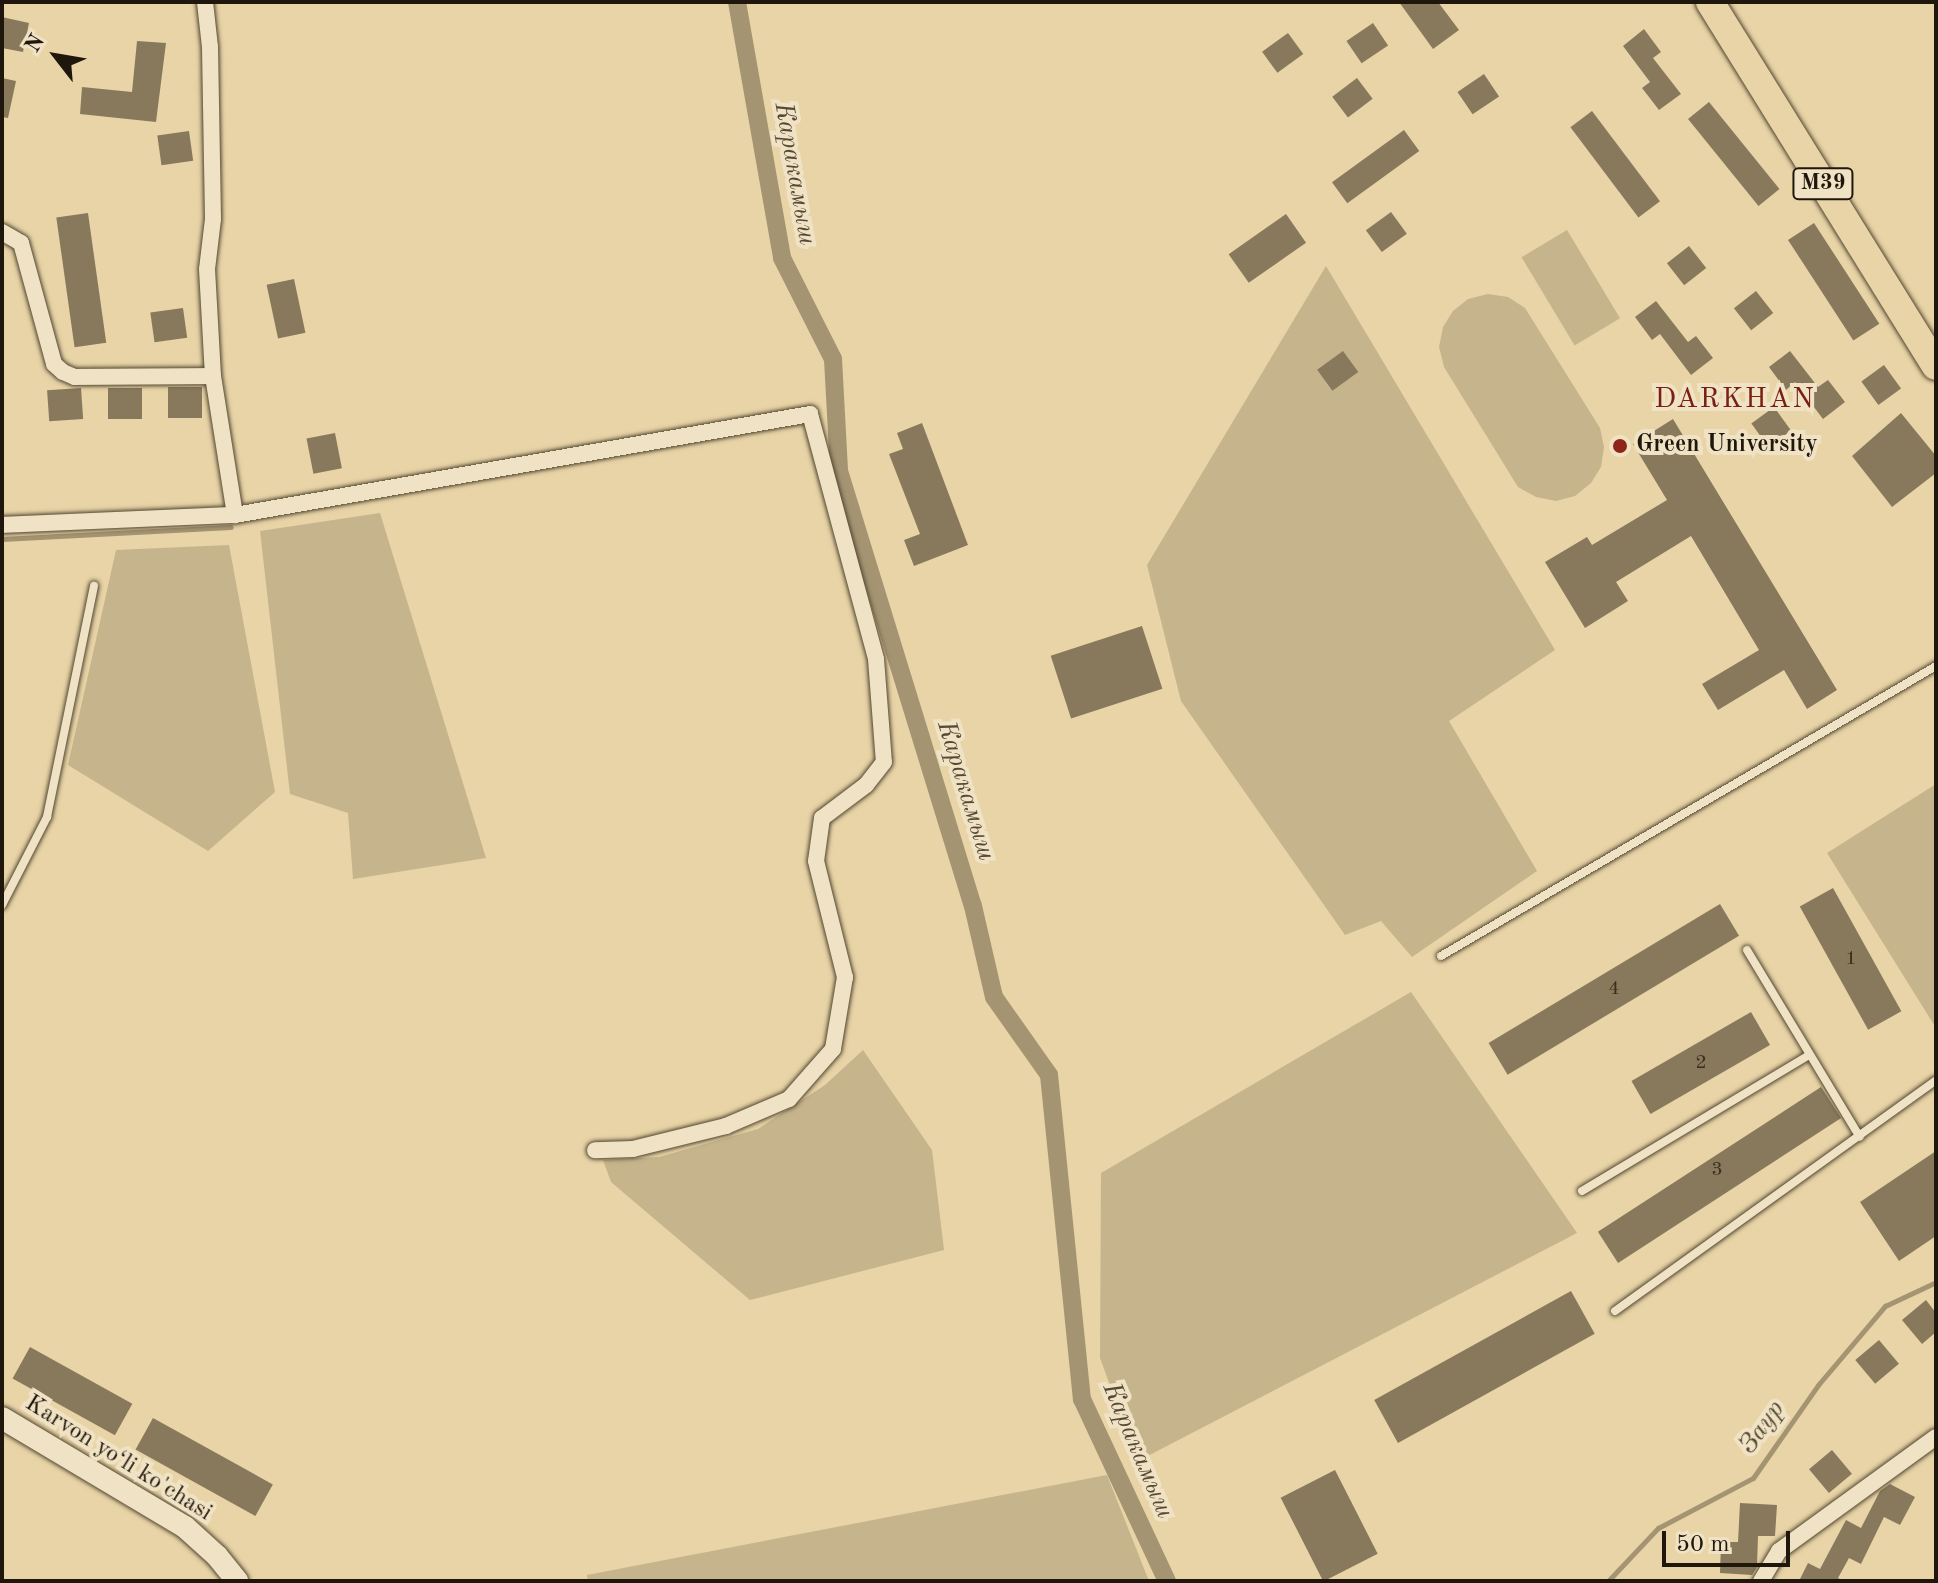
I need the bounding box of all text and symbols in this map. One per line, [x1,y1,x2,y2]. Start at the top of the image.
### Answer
north arrow [16,16,96,96]
text: N [22,31,49,57]
water label: Каракамыш [766,100,822,248]
road number: M39 [1791,166,1855,202]
district label: DARKHAN [1654,383,1816,417]
place label: Green University [1636,432,1818,460]
marker: Green University [1611,437,1629,455]
water label: Каракамыш [929,717,1001,865]
house number: 1 [1845,947,1857,971]
house number: 4 [1608,977,1620,1001]
house number: 2 [1695,1051,1707,1075]
house number: 3 [1711,1158,1723,1182]
water label: Каракамыш [1094,1378,1180,1524]
street label: Karvon yo‘li ko'chasi [19,1390,217,1528]
water label: Заур [1734,1395,1792,1461]
scale bar [1666,1515,1794,1565]
text: 50 m [1676,1533,1730,1557]

